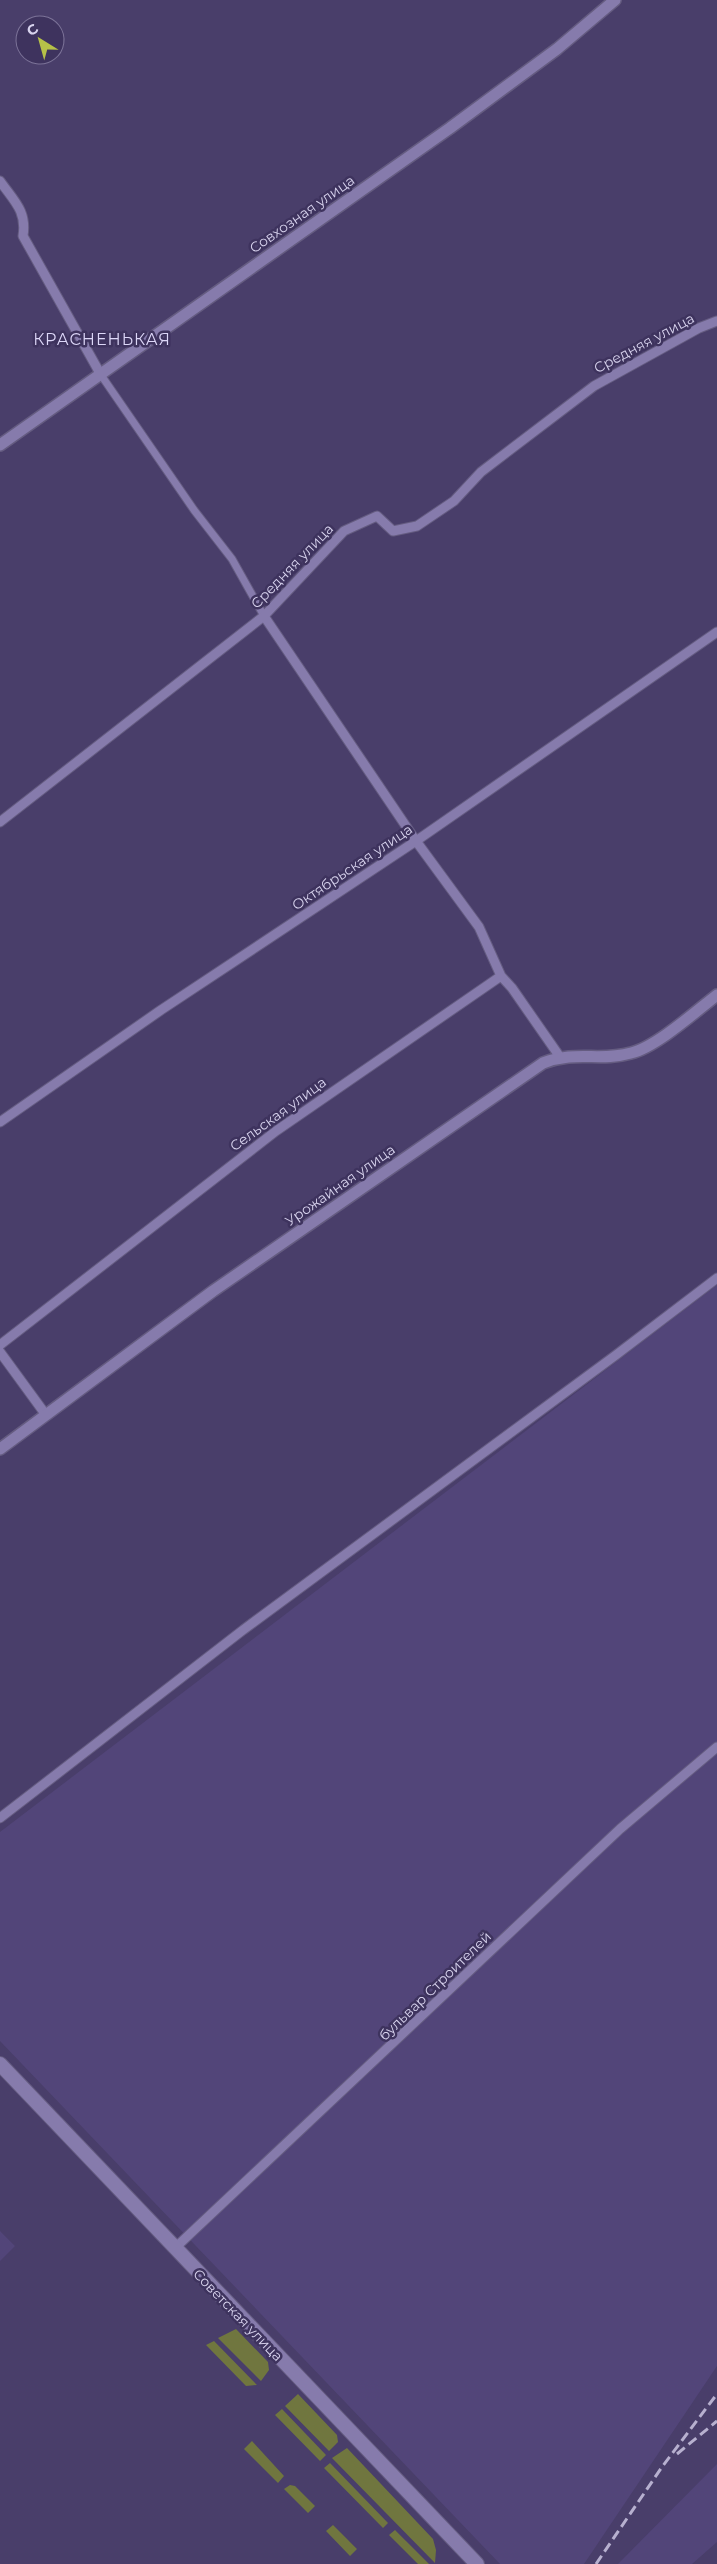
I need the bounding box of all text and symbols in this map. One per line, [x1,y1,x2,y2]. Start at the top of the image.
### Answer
north arrow [15,15,65,65]
text: С [23,19,42,40]
street label: Совхозная улица [246,171,358,257]
street label: Средняя улица [591,309,697,377]
district label: КРАСНЕНЬКАЯ [33,330,171,349]
street label: Средняя улица [247,520,337,612]
street label: Октябрьская улица [288,820,416,914]
street label: Сельская улица [226,1073,330,1155]
street label: Урожайная улица [282,1140,398,1230]
street label: бульвар Строителей [375,1928,495,2044]
street label: Советская улица [189,2265,287,2365]

